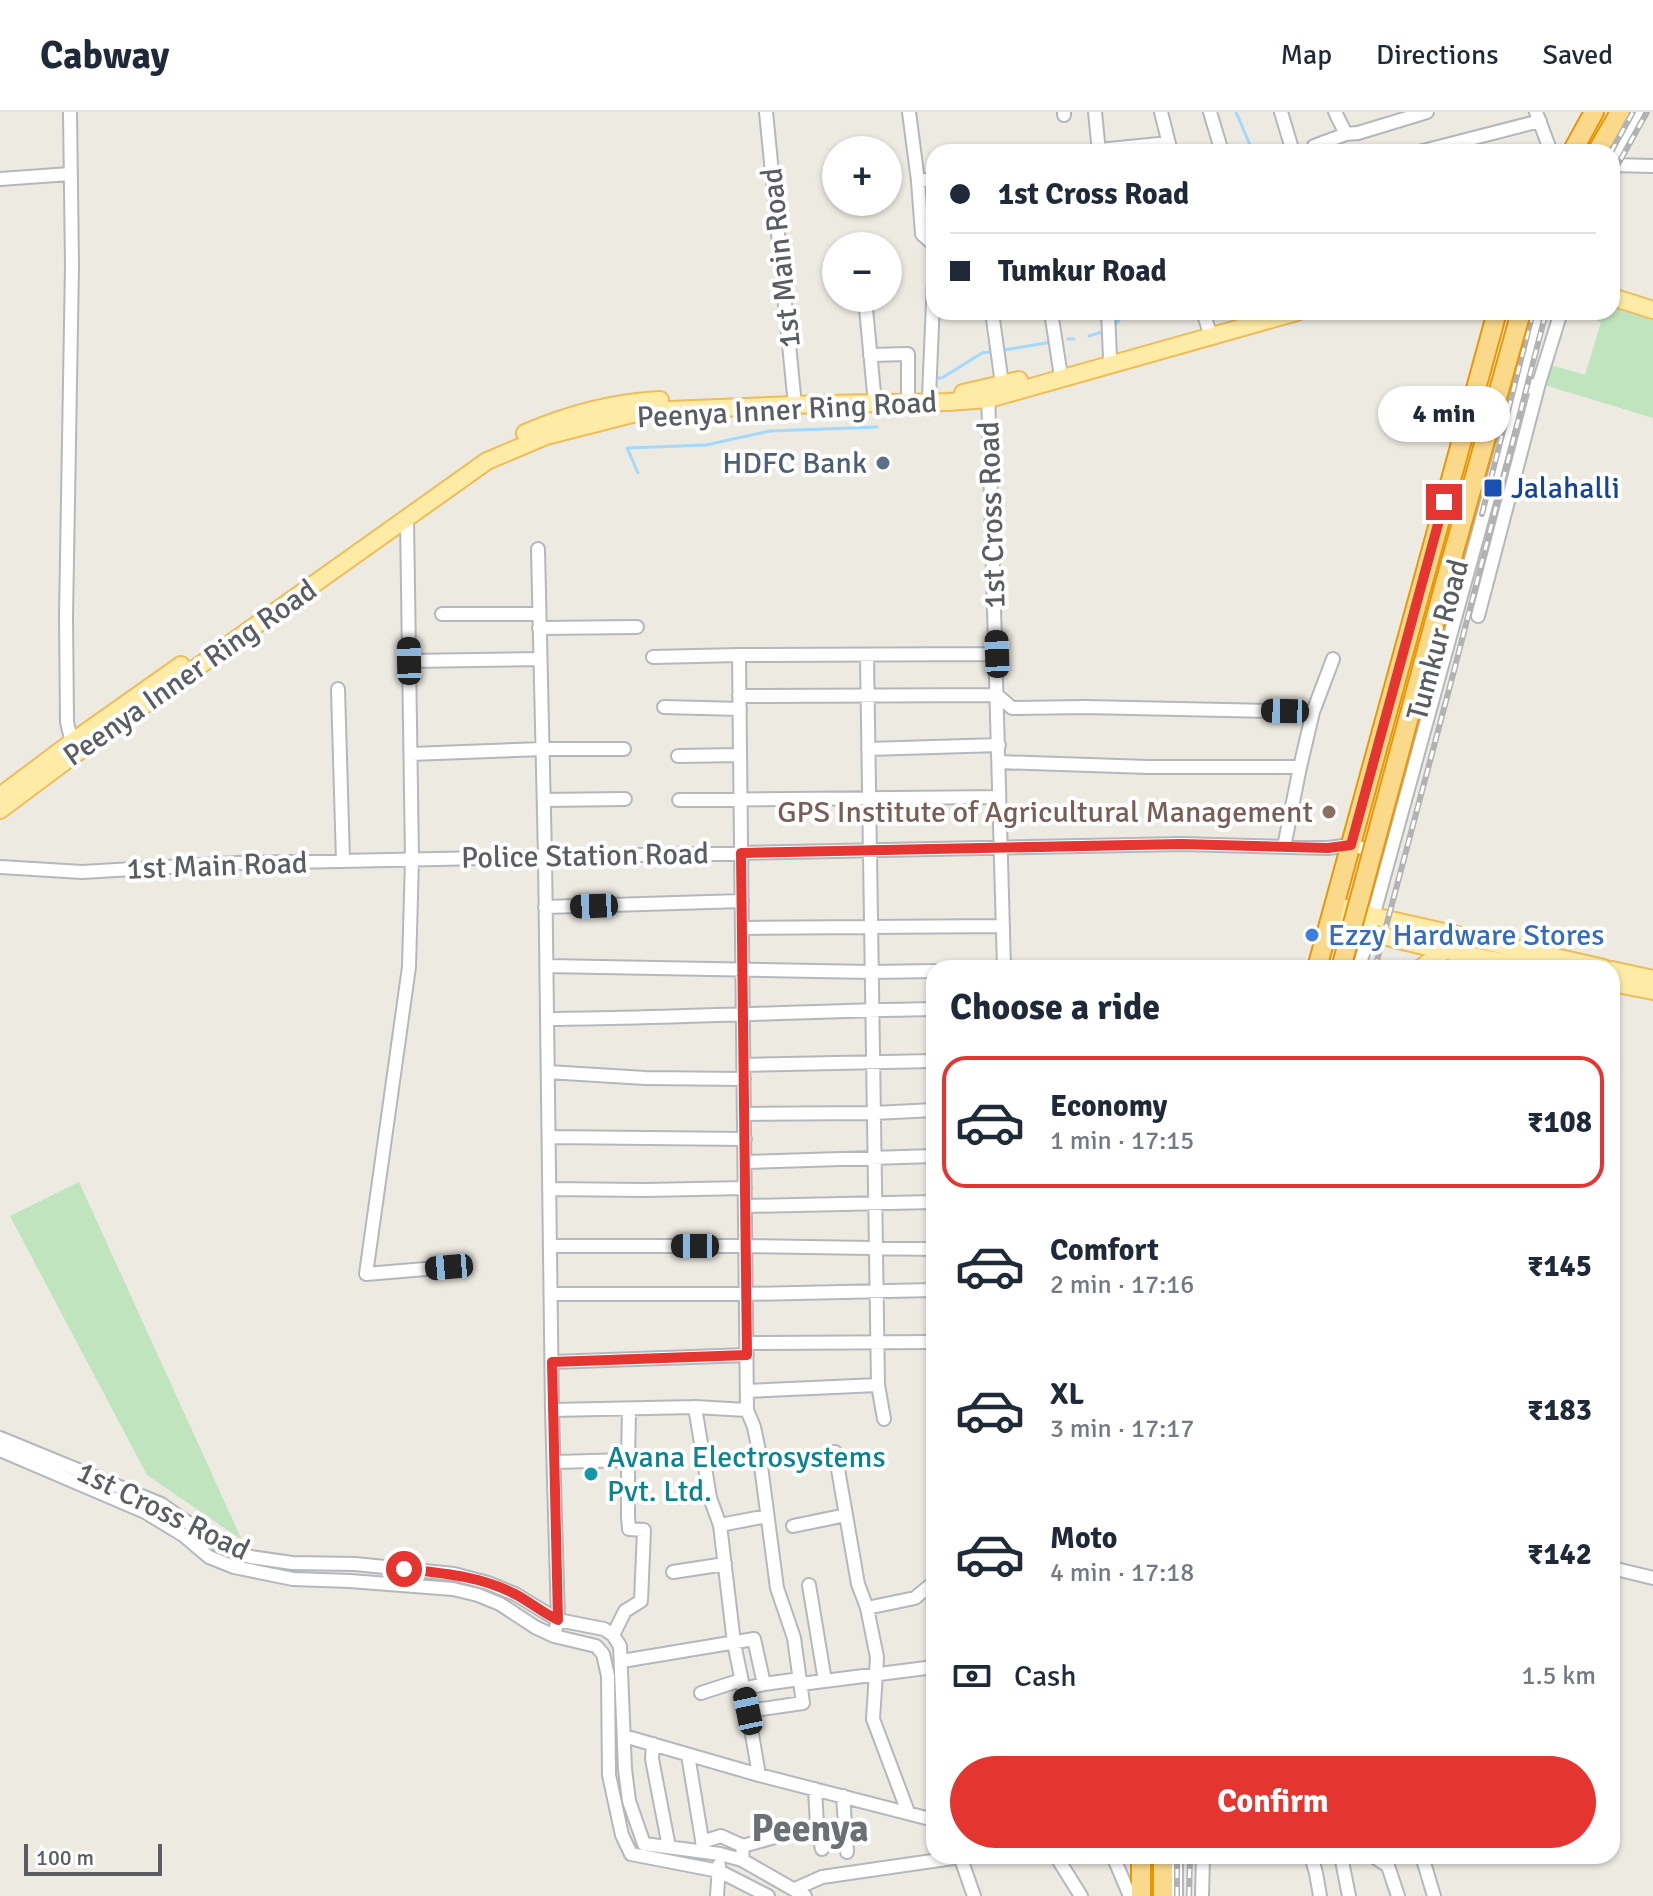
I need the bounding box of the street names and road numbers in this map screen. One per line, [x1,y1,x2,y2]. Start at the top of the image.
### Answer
street label: 1st Main Road [753,166,809,350]
street label: Peenya Inner Ring Road [636,384,938,436]
street label: 1st Cross Road [970,421,1014,609]
street label: Tumkur Road [1399,555,1477,725]
street label: Peenya Inner Ring Road [56,572,324,774]
street label: Police Station Road [461,835,709,877]
street label: 1st Main Road [126,844,308,888]
street label: 1st Cross Road [71,1453,255,1569]

